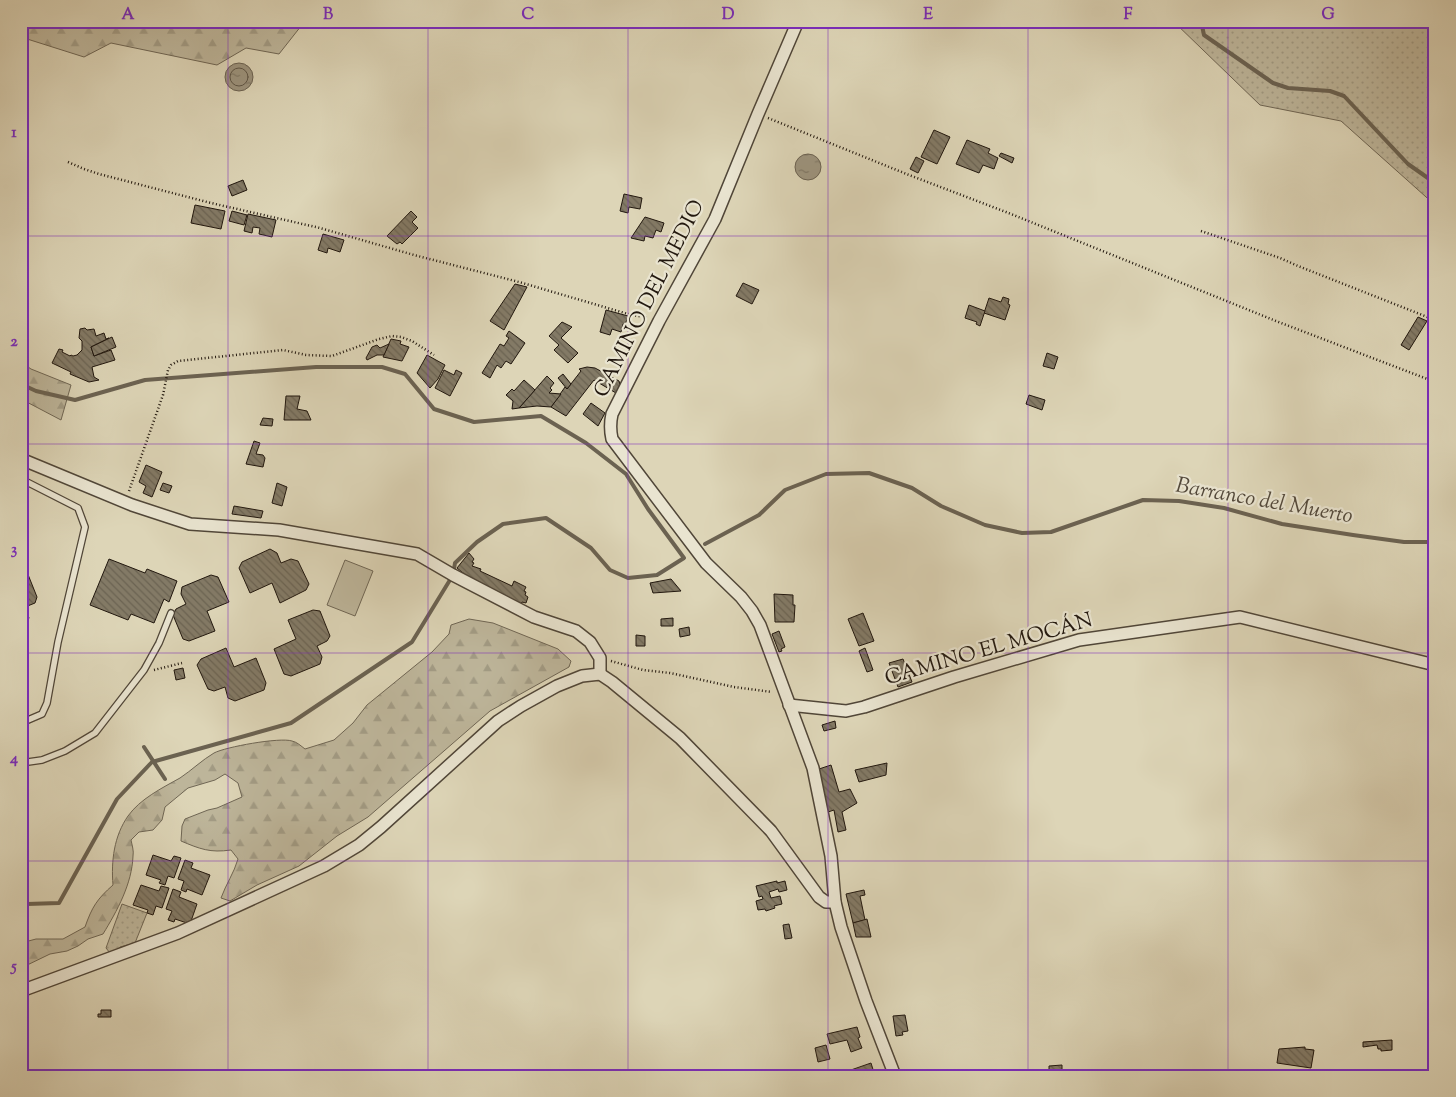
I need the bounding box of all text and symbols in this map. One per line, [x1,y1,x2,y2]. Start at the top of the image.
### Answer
text: A [122,4,135,27]
text: B [323,4,333,27]
text: C [522,4,535,27]
text: D [722,4,735,27]
text: E [923,4,933,27]
text: F [1124,4,1133,27]
text: G [1321,4,1335,27]
text: 1 [11,122,17,145]
street label: CAMINO DEL MEDIO [587,195,713,403]
text: 2 [10,331,18,354]
water label: Barranco del Muerto [1173,471,1355,533]
text: 3 [11,539,18,562]
street label: CAMINO EL MOCÁN [882,606,1097,694]
text: 4 [9,748,18,771]
text: 5 [9,956,17,979]

